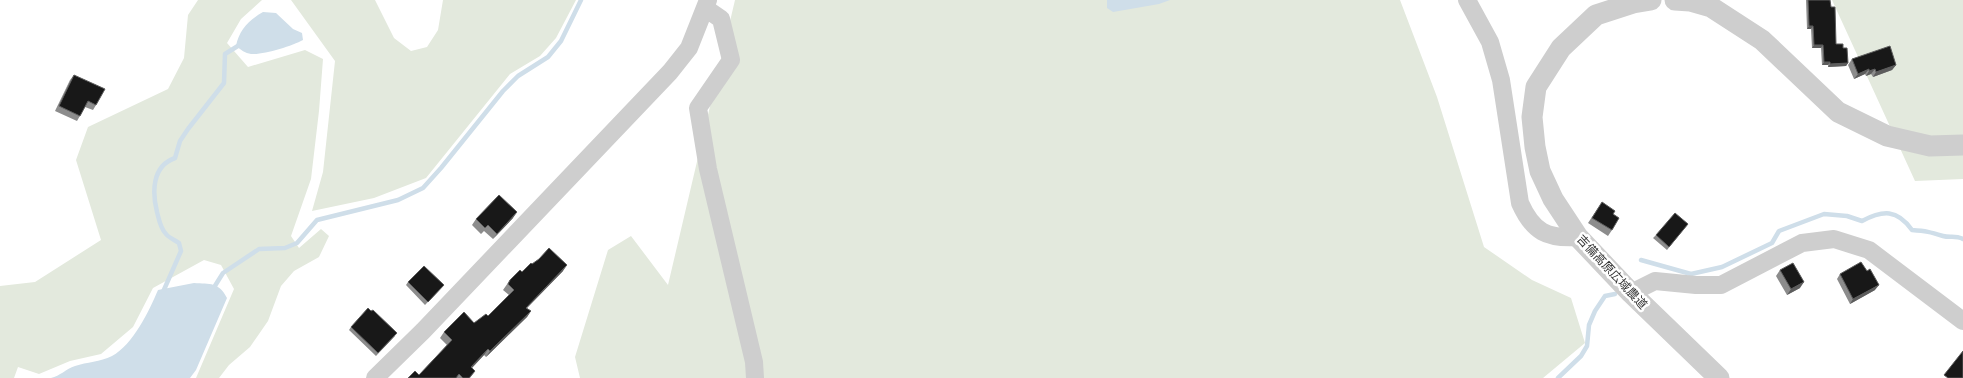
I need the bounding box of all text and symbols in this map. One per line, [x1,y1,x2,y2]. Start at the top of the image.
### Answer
street label: 吉備高原広域農道 [1573,231,1651,313]

